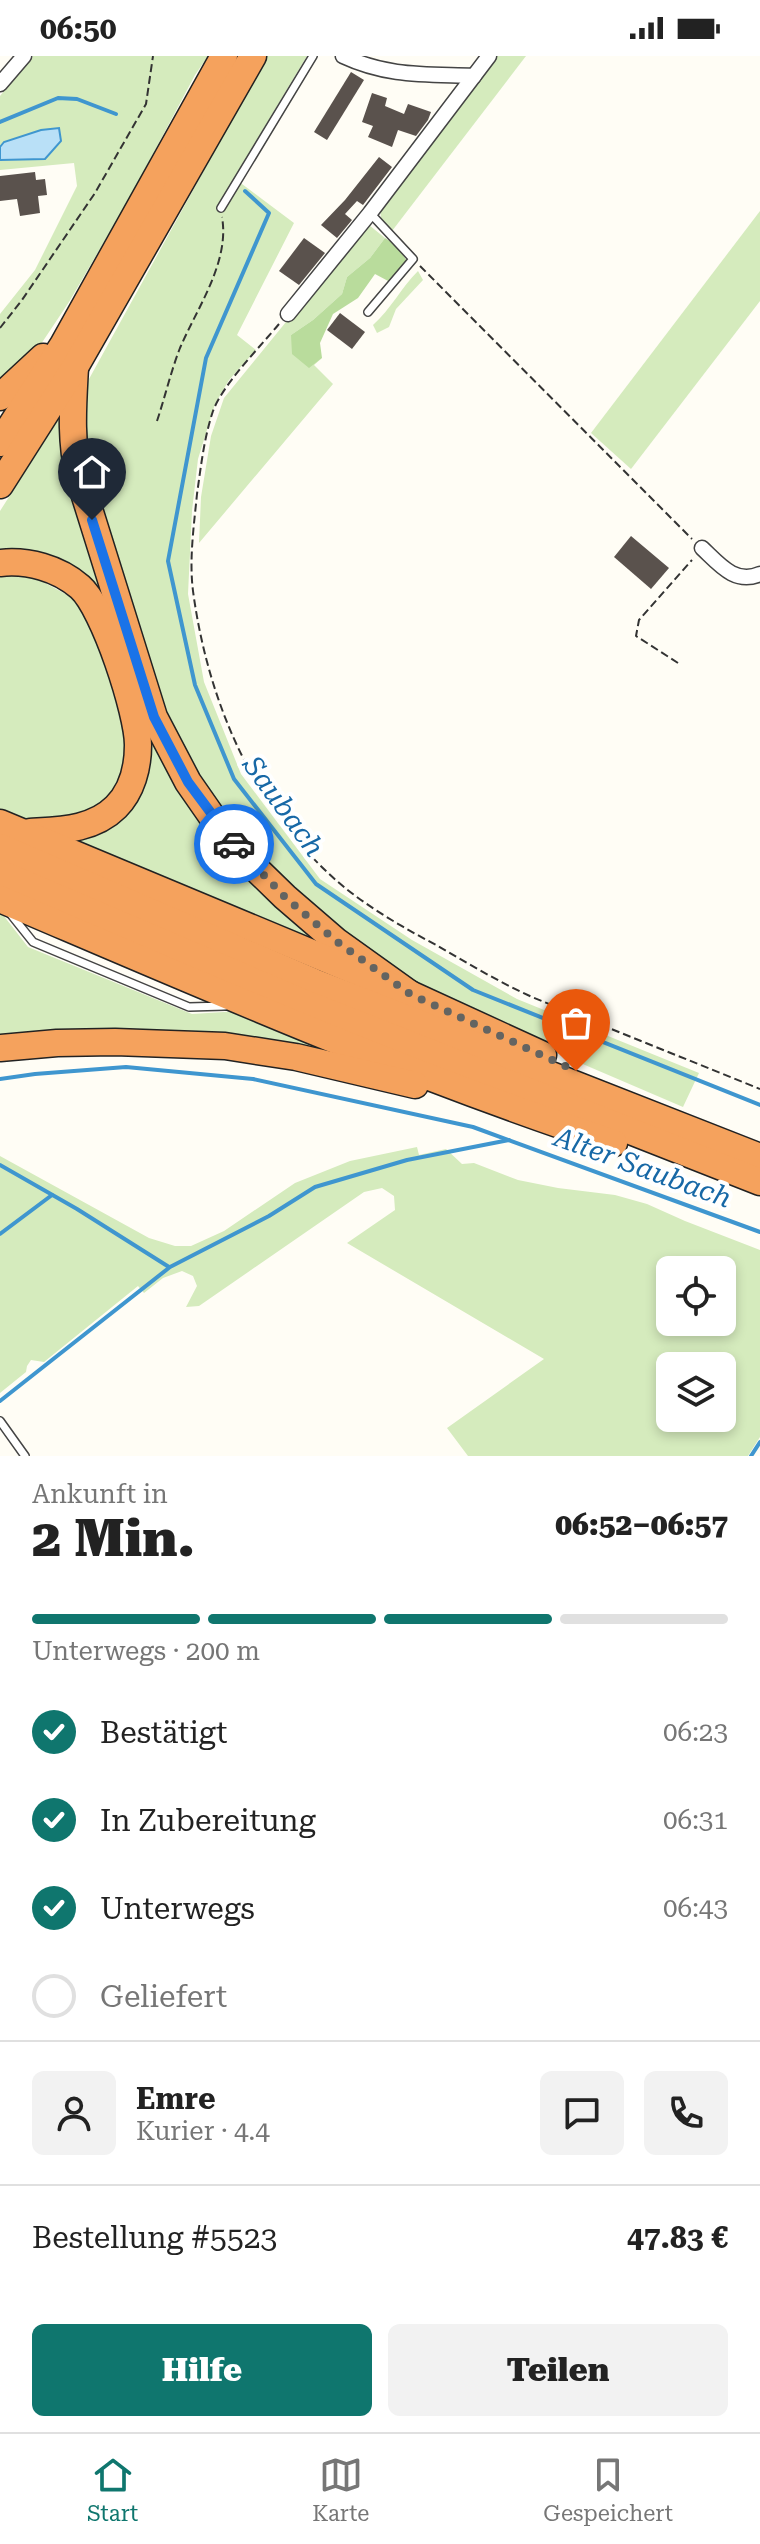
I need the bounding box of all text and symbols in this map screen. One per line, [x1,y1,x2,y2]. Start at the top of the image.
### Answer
text: 06:50 [40,11,117,46]
pin [58,438,126,520]
icon: home [70,450,114,494]
water label: Saubach [236,749,331,863]
courier [194,804,274,884]
icon: car [212,822,256,866]
pin [542,989,610,1071]
icon: bag [554,1001,598,1045]
water label: Alter Saubach [548,1120,736,1215]
map controls [656,1256,736,1432]
button: locate [656,1256,736,1336]
button: layers [656,1352,736,1432]
text: Ankunft in [32,1479,168,1509]
text: 06:52–06:57 [555,1507,728,1542]
text: 2 Min. [32,1508,195,1569]
text: Unterwegs · 200 m [32,1636,260,1666]
icon: check [32,1710,76,1754]
text: Bestätigt [100,1715,227,1750]
text: 06:23 [663,1717,728,1747]
icon: check [32,1798,76,1842]
text: In Zubereitung [100,1803,316,1838]
text: 06:31 [663,1805,728,1835]
icon: check [32,1886,76,1930]
text: Unterwegs [100,1891,255,1926]
text: 06:43 [663,1893,728,1923]
text: Geliefert [100,1979,227,2014]
button: person [32,2071,116,2155]
button: chat [540,2071,624,2155]
button: phone [644,2071,728,2155]
text: Emre [136,2081,216,2116]
text: Kurier · 4.4 [136,2116,270,2146]
text: Bestellung #5523 [32,2220,277,2255]
text: 47.83 € [627,2220,728,2255]
button: Hilfe [32,2324,372,2416]
button: Teilen [388,2324,728,2416]
tab: Start [87,2453,138,2526]
tab: Karte [312,2453,369,2526]
tab: Gespeichert [543,2453,673,2526]

